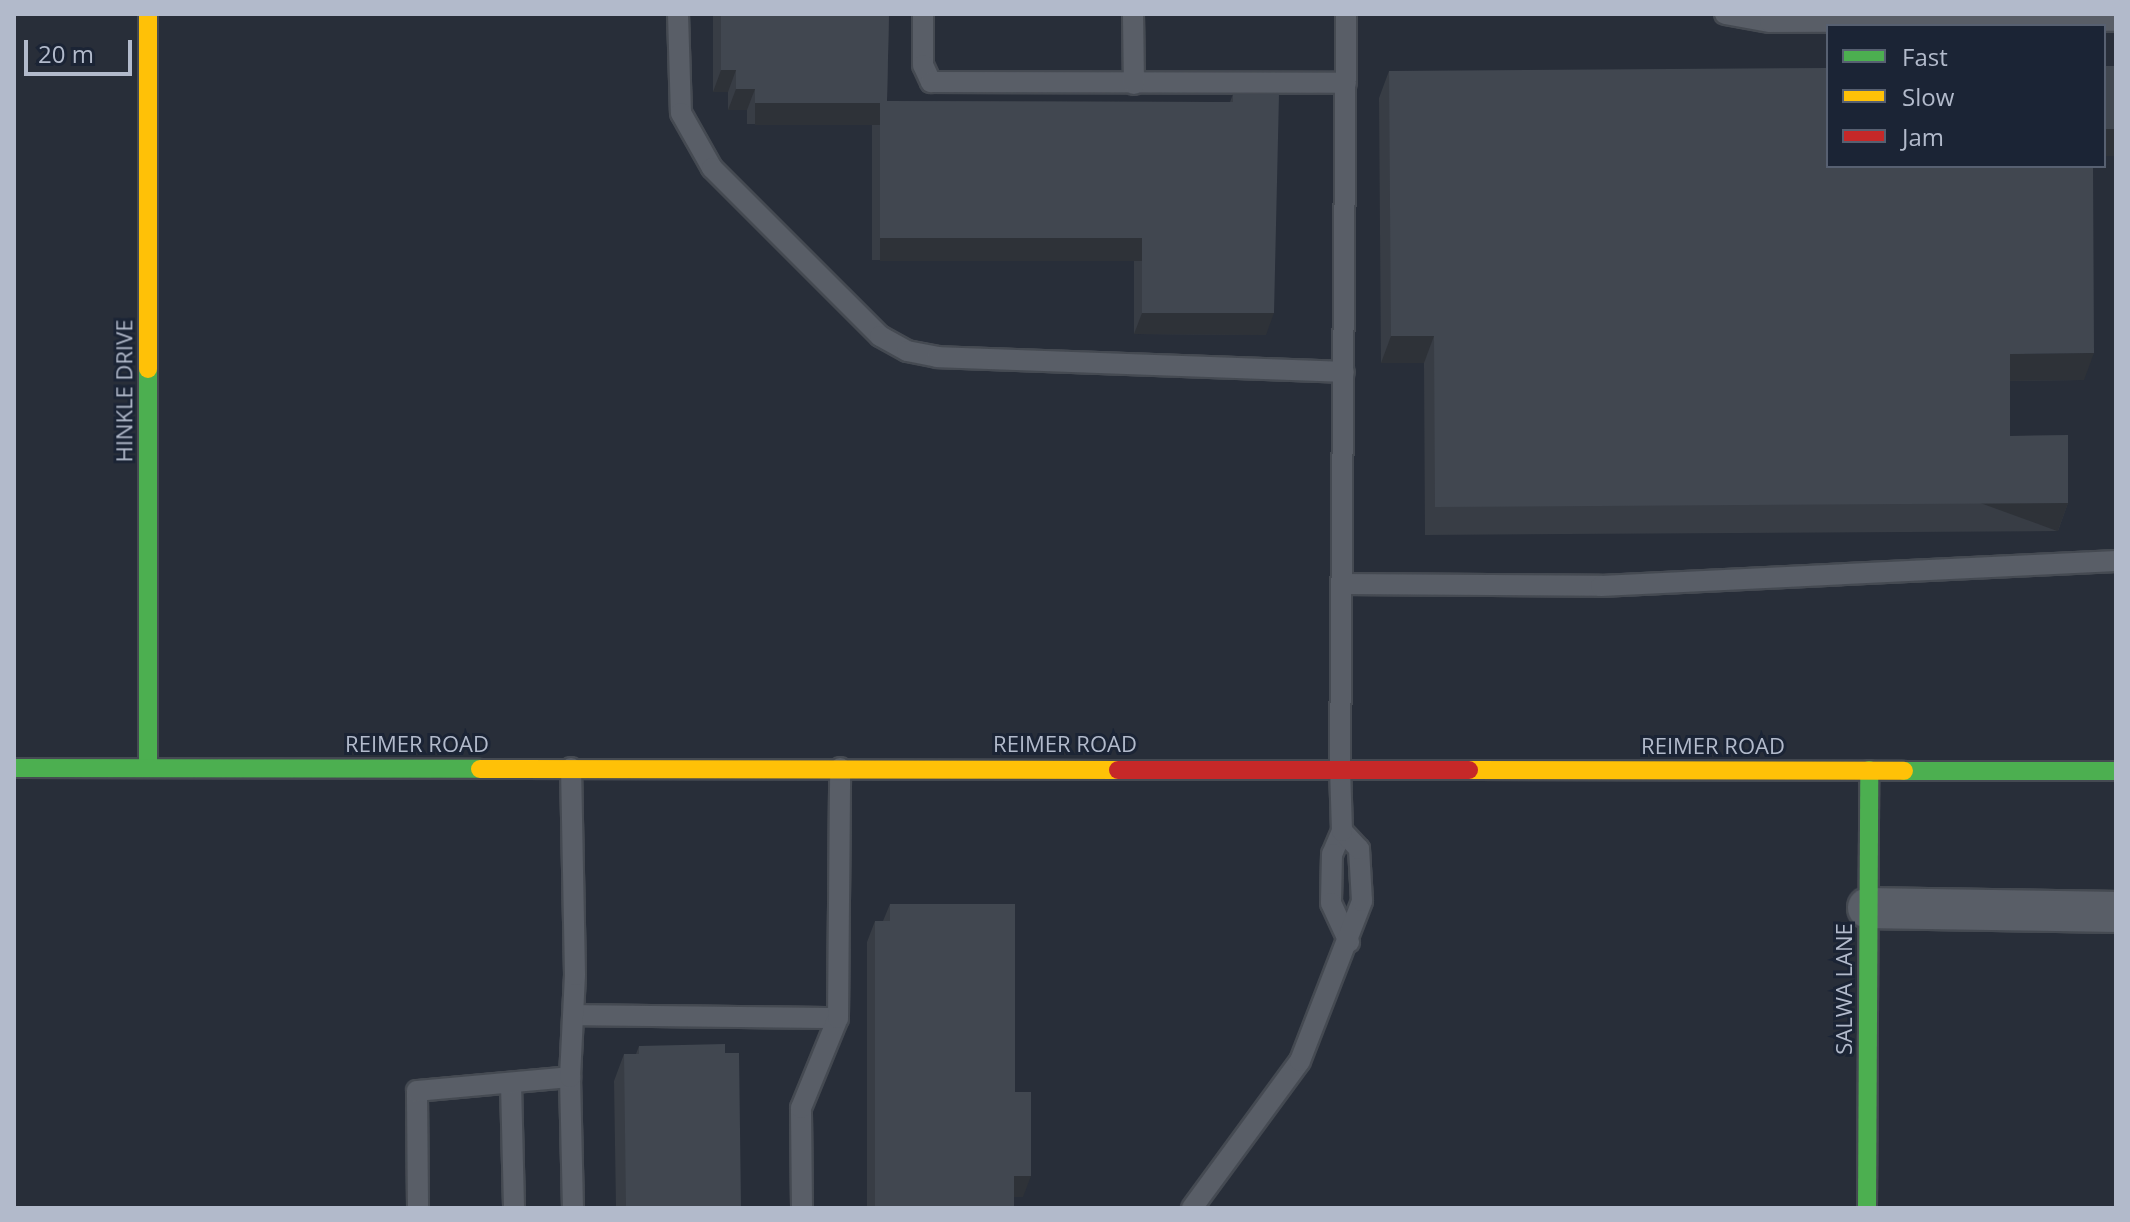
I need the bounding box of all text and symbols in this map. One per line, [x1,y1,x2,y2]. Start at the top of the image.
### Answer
scale bar [28,24,136,74]
legend [1826,24,2106,168]
text: 20 m [38,37,94,70]
text: Fast [1902,40,1948,73]
text: Slow [1902,80,1954,113]
text: Jam [1902,120,1944,153]
street label: HINKLE DRIVE [111,320,137,462]
street label: REIMER ROAD [345,731,489,757]
street label: REIMER ROAD [993,731,1137,757]
street label: REIMER ROAD [1641,733,1785,759]
street label: SALWA LANE [1831,923,1857,1055]

